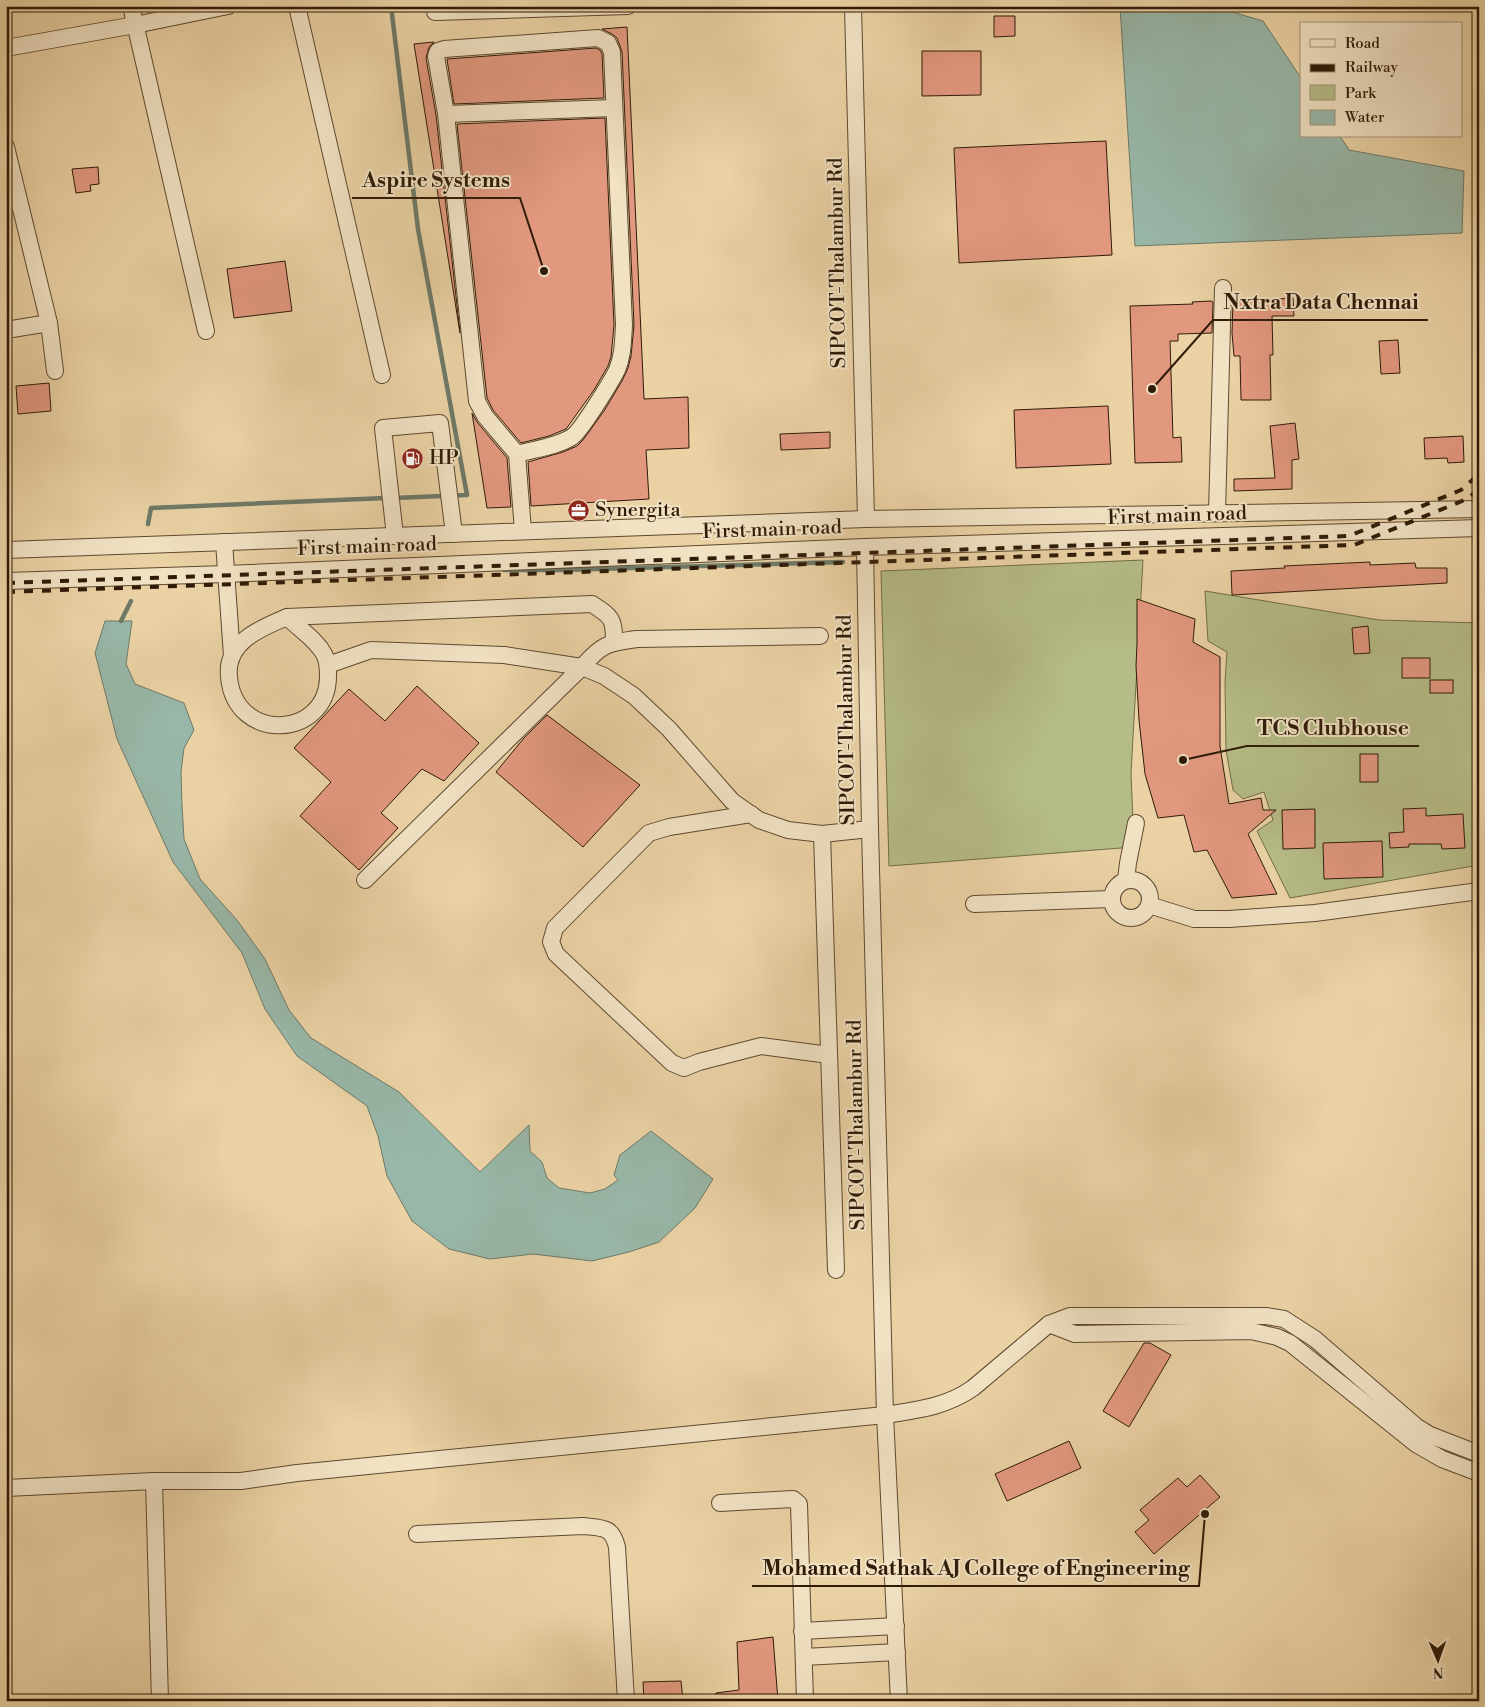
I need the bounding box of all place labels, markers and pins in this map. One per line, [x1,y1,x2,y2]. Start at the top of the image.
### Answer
callout: Aspire Systems [352,162,520,198]
callout: Nxtra Data Chennai [1213,284,1428,320]
fuel station icon: HP [401,446,425,470]
place label: HP [429,446,459,471]
office icon: Synergita [567,498,591,522]
place label: Synergita [595,498,681,523]
callout: TCS Clubhouse [1247,710,1419,746]
callout: Mohamed Sathak AJ College of Engineering [752,1550,1199,1586]

